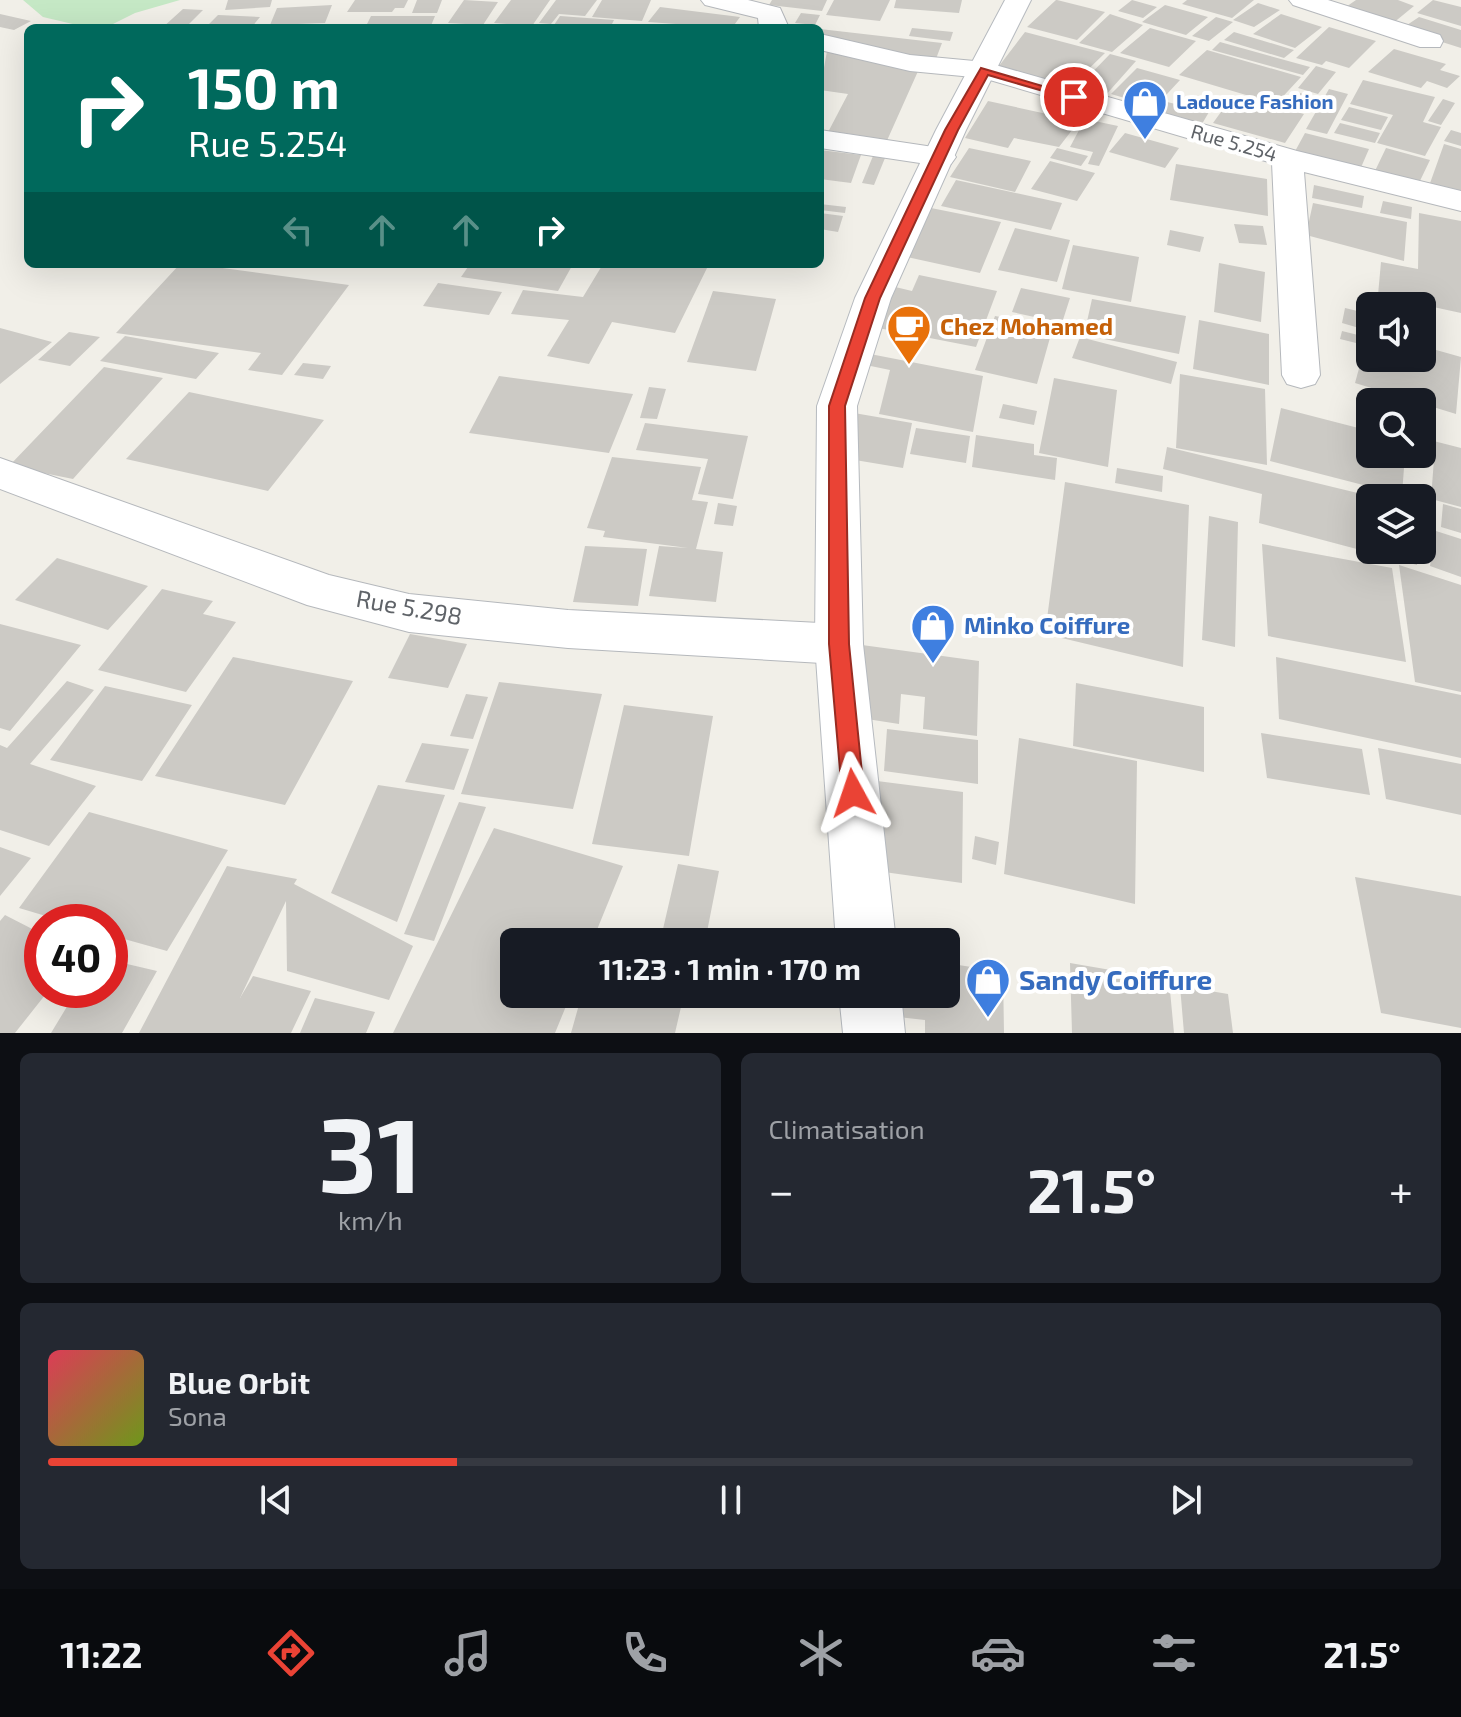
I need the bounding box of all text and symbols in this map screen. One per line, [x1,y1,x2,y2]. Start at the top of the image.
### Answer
text: 150 m [188,53,340,120]
icon: right [56,56,160,160]
pin [1040,63,1108,131]
icon: arrive [1052,75,1096,119]
shop icon: Ladouce Fashion [1121,78,1169,141]
place label: Ladouce Fashion [1176,89,1333,113]
street label: Rue 5.254 [1188,118,1280,166]
text: Rue 5.254 [188,121,347,164]
icon: left [276,208,320,252]
icon: ahead [360,208,404,252]
icon: ahead [444,208,488,252]
icon: right [528,208,572,252]
map controls [1356,292,1436,564]
button: sound [1356,292,1436,372]
cafe icon: Chez Mohamed [885,303,933,366]
place label: Chez Mohamed [940,311,1113,340]
button: search [1356,388,1436,468]
button: layers [1356,484,1436,564]
street label: Rue 5.298 [354,583,464,630]
shop icon: Minko Coiffure [909,602,957,665]
place label: Minko Coiffure [964,610,1130,639]
position arrow [811,751,895,835]
speed limit sign: 40 [24,904,128,1008]
text: 11:23 · 1 min · 170 m [599,950,861,986]
shop icon: Sandy Coiffure [964,956,1012,1019]
place label: Sandy Coiffure [1019,962,1212,996]
text: 31 [318,1089,422,1214]
text: Climatisation [769,1113,925,1144]
text: 21.5° [1027,1153,1156,1225]
text: − [769,1163,794,1216]
text: + [1389,1163,1413,1216]
text: km/h [338,1204,403,1235]
text: Blue Orbit [168,1364,310,1400]
text: Sona [168,1400,227,1431]
icon: previous [254,1478,298,1522]
icon: pause [709,1478,753,1522]
icon: next [1164,1478,1208,1522]
icon: directions [263,1625,319,1681]
icon: music [440,1625,496,1681]
icon: phone [617,1625,673,1681]
icon: climate [793,1625,849,1681]
icon: car [970,1625,1026,1681]
icon: filters [1146,1625,1202,1681]
text: 11:22 [60,1632,143,1675]
text: 21.5° [1323,1632,1401,1675]

